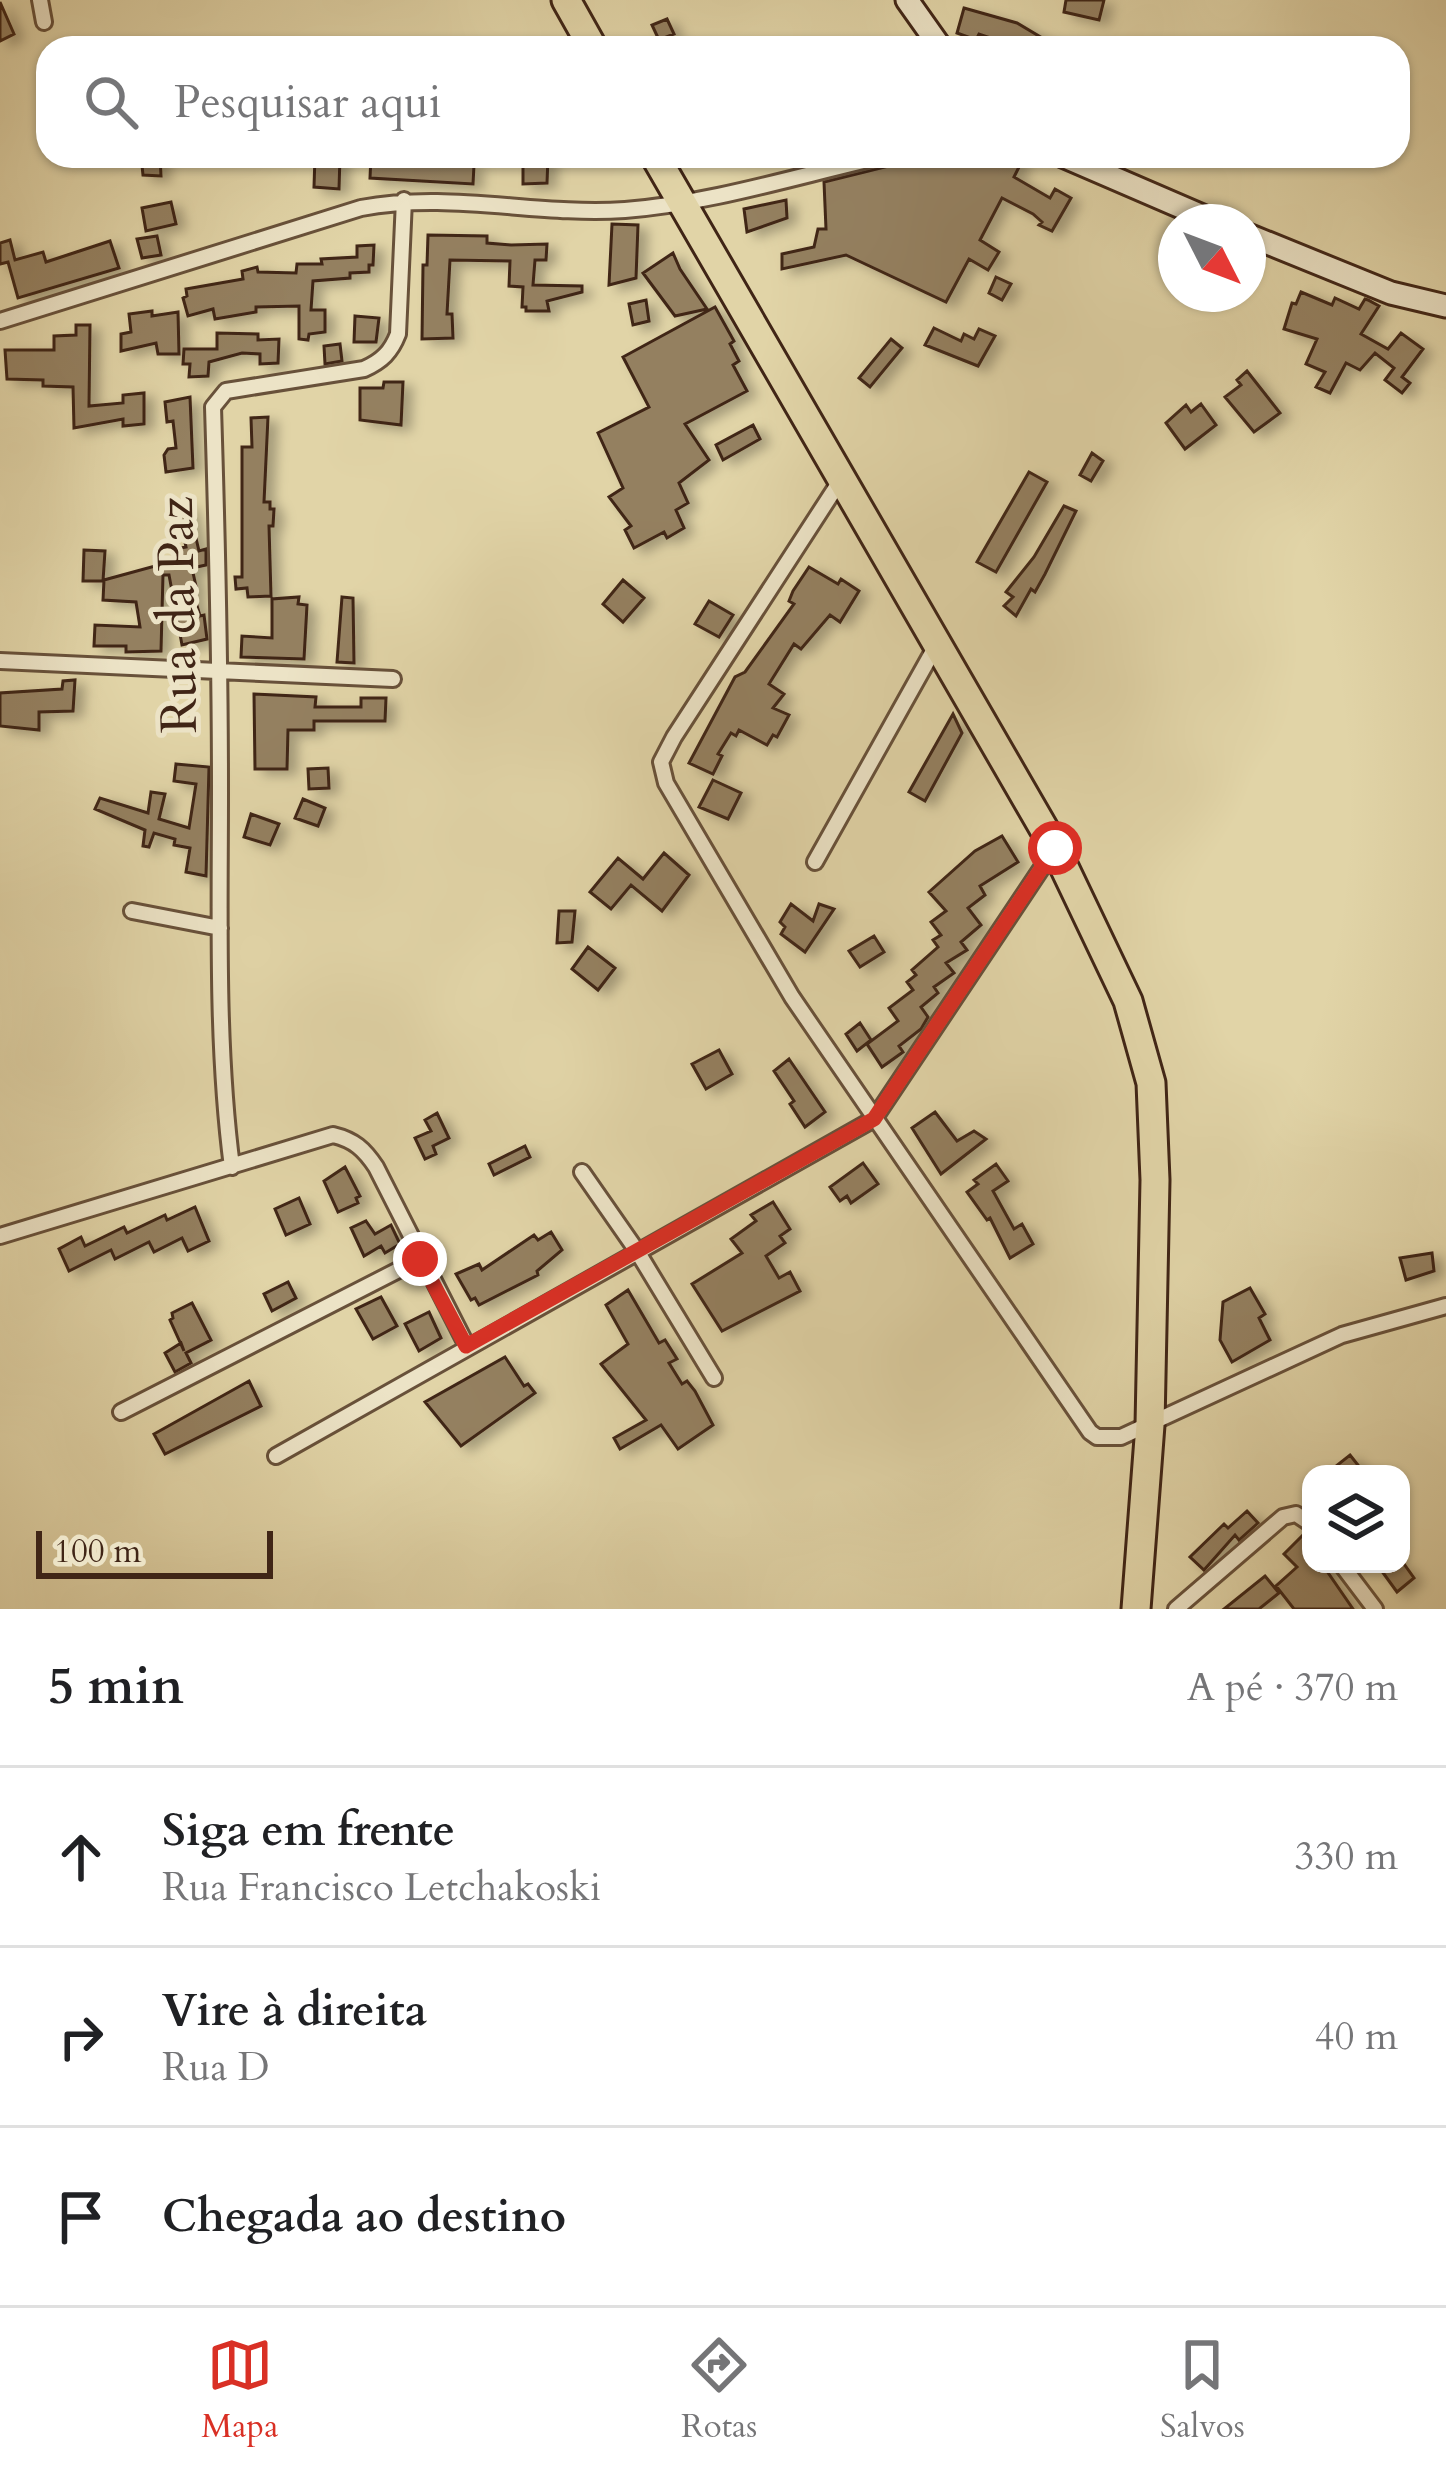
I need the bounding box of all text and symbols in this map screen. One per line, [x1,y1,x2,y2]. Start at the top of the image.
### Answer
search box [36,36,1410,168]
icon: search [78,69,144,135]
text: Pesquisar aqui [174,72,441,133]
north arrow [1158,204,1266,312]
street label: Rua da Paz [141,496,215,734]
route start [1028,821,1082,875]
route end [393,1232,447,1286]
map controls [1302,1465,1410,1573]
button: layers [1302,1465,1410,1573]
scale bar [36,1525,273,1578]
text: 100 m [54,1529,141,1574]
text: 5 min [48,1652,184,1722]
text: A pé · 370 m [1187,1661,1398,1714]
text: Siga em frente [162,1800,455,1861]
icon: ahead [48,1824,114,1890]
text: 330 m [1295,1830,1398,1883]
text: Rua Francisco Letchakoski [162,1861,601,1914]
text: Vire à direita [162,1980,427,2041]
icon: right [48,2004,114,2070]
text: 40 m [1315,2010,1398,2063]
text: Rua D [162,2041,269,2094]
icon: arrive [48,2184,114,2250]
text: Chegada ao destino [162,2186,566,2247]
tab: Mapa [201,2332,278,2449]
tab: Rotas [681,2332,757,2449]
tab: Salvos [1160,2332,1245,2449]

